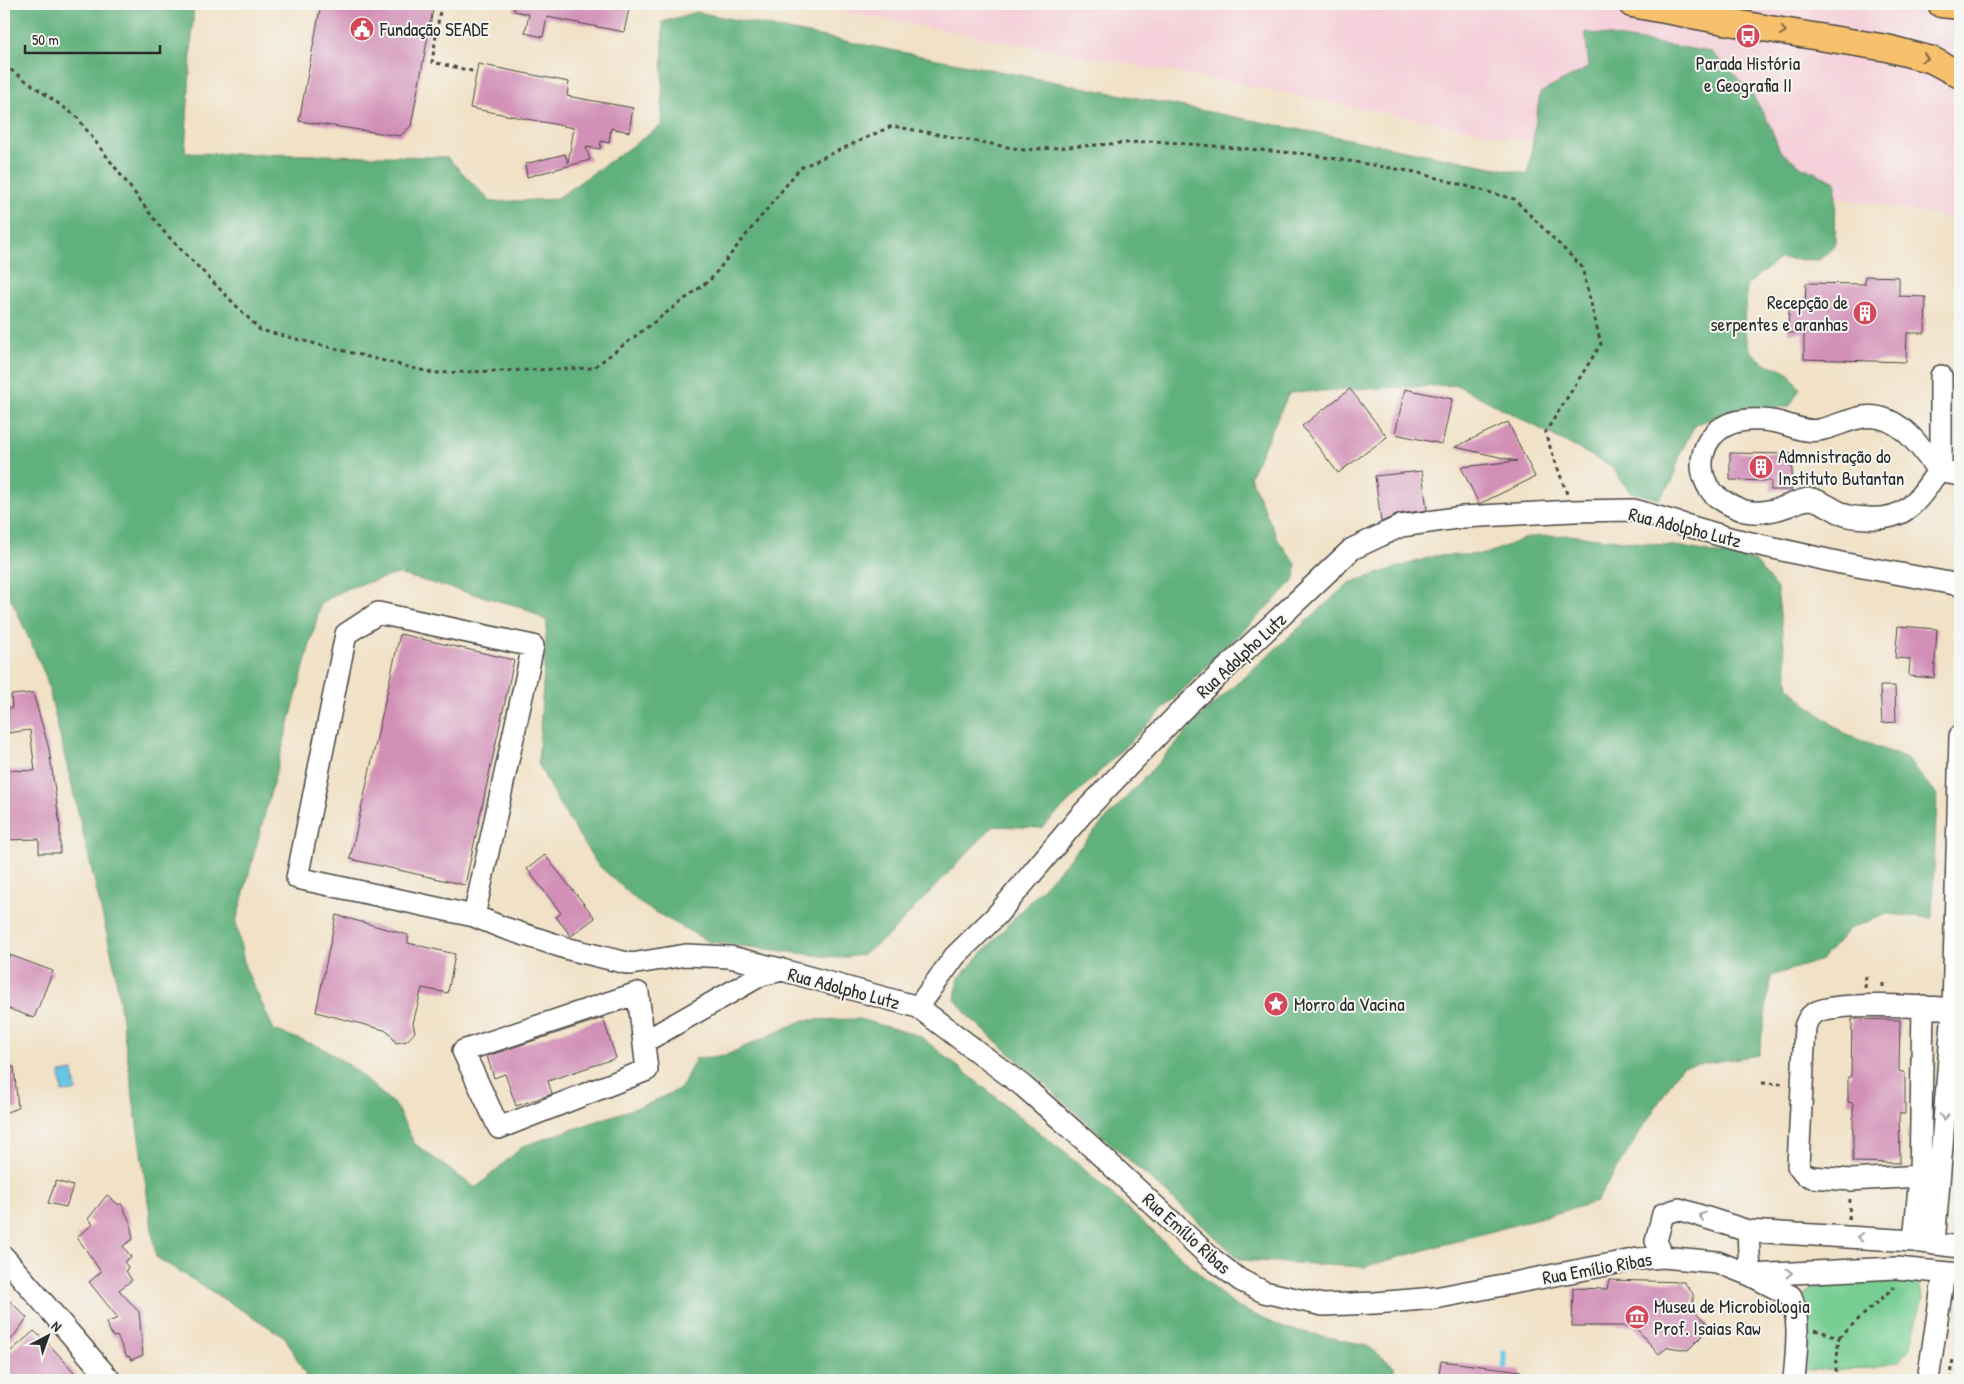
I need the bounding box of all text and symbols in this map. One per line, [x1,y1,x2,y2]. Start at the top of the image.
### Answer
public building icon: Fundação SEADE [349,16,375,42]
place label: Fundação SEADE [379,16,489,42]
scale bar [25,22,160,54]
bus stop icon: Parada História e Geografia II [1735,23,1761,49]
one-way arrow [1779,26,1788,36]
text: 50 m [32,29,59,50]
place label: Parada História e Geografia II [1696,50,1801,98]
one-way arrow [1920,52,1929,62]
place label: Recepção de serpentes e aranhas [1710,289,1848,337]
building icon: Recepção de serpentes e aranhas [1852,300,1878,326]
place label: Admnistração do Instituto Butantan [1778,443,1904,491]
building icon: Admnistração do Instituto Butantan [1748,454,1774,480]
street label: Rua Adolpho Lutz [1626,500,1744,554]
street label: Rua Adolpho Lutz [1190,606,1292,704]
street label: Rua Adolpho Lutz [785,961,903,1015]
place icon: Morro da Vacina [1263,991,1289,1017]
place label: Morro da Vacina [1294,991,1405,1017]
one-way arrow [1939,1114,1950,1122]
street label: Rua Emílio Ribas [1137,1186,1237,1280]
one-way arrow [1698,1212,1706,1222]
one-way arrow [1855,1232,1863,1243]
street label: Rua Emílio Ribas [1540,1246,1654,1290]
one-way arrow [1785,1268,1793,1279]
place label: Museu de Microbiologia Prof. Isaias Raw [1654,1293,1810,1341]
museum icon: Museu de Microbiologia Prof. Isaias Raw [1624,1304,1650,1330]
north arrow [22,1312,72,1362]
text: N [48,1316,66,1336]

